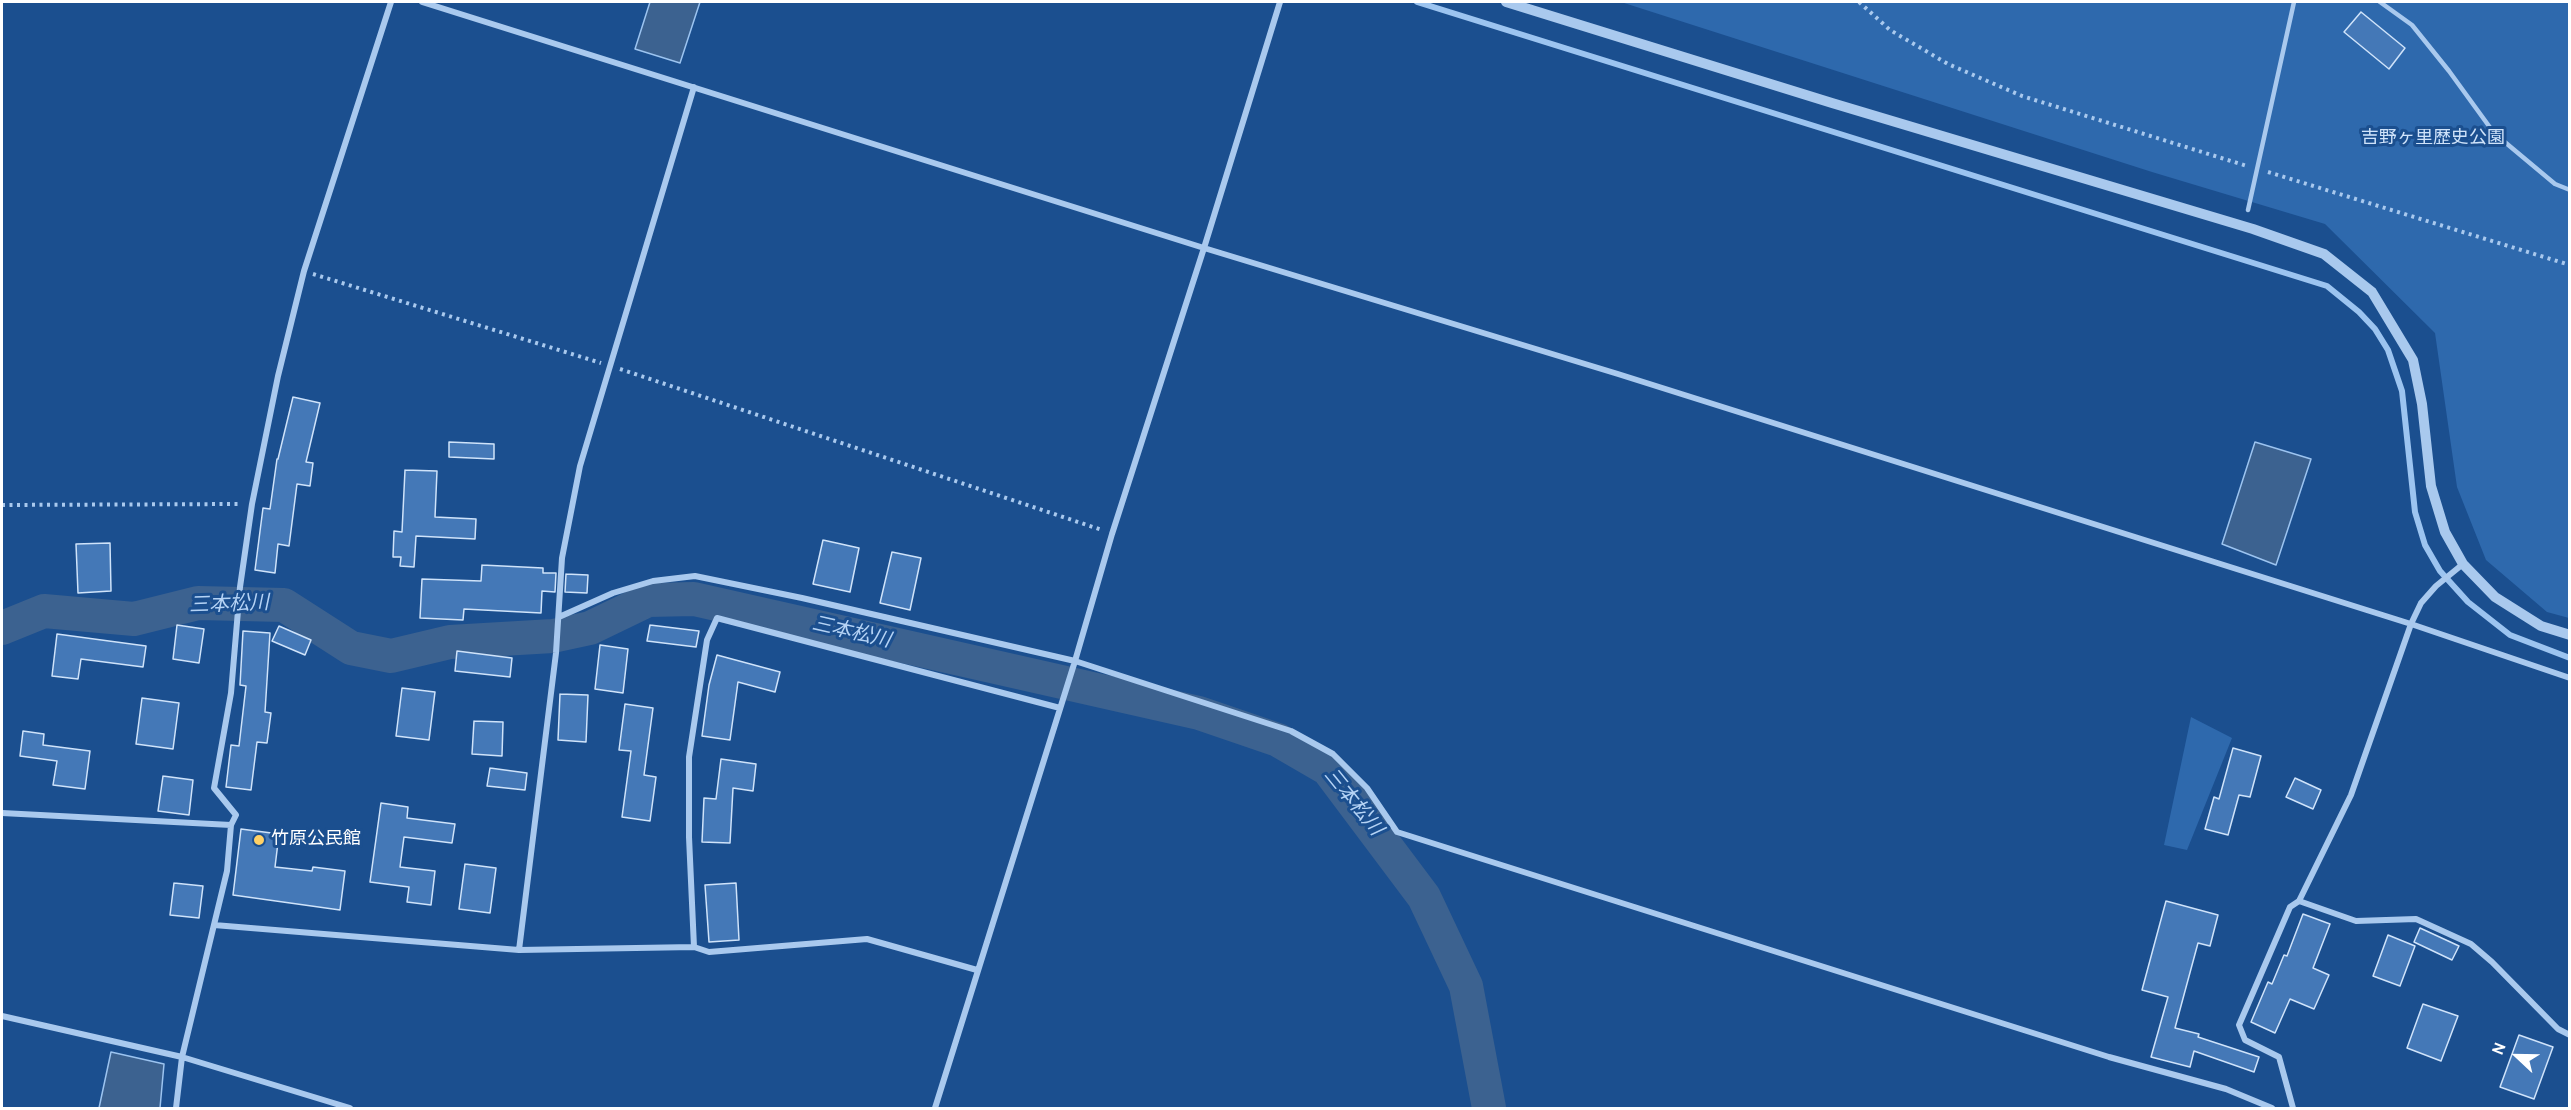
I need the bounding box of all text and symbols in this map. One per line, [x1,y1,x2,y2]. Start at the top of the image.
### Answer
park label: 吉野ヶ里歴史公園 [2361,128,2505,150]
water label: 三本松川 [189,593,269,619]
water label: 三本松川 [809,613,893,655]
water label: 三本松川 [1318,764,1386,842]
place label: 竹原公民館 [271,829,361,851]
marker: 竹原公民館 [252,833,266,847]
north arrow [2487,1026,2547,1086]
text: N [2489,1040,2512,1058]

